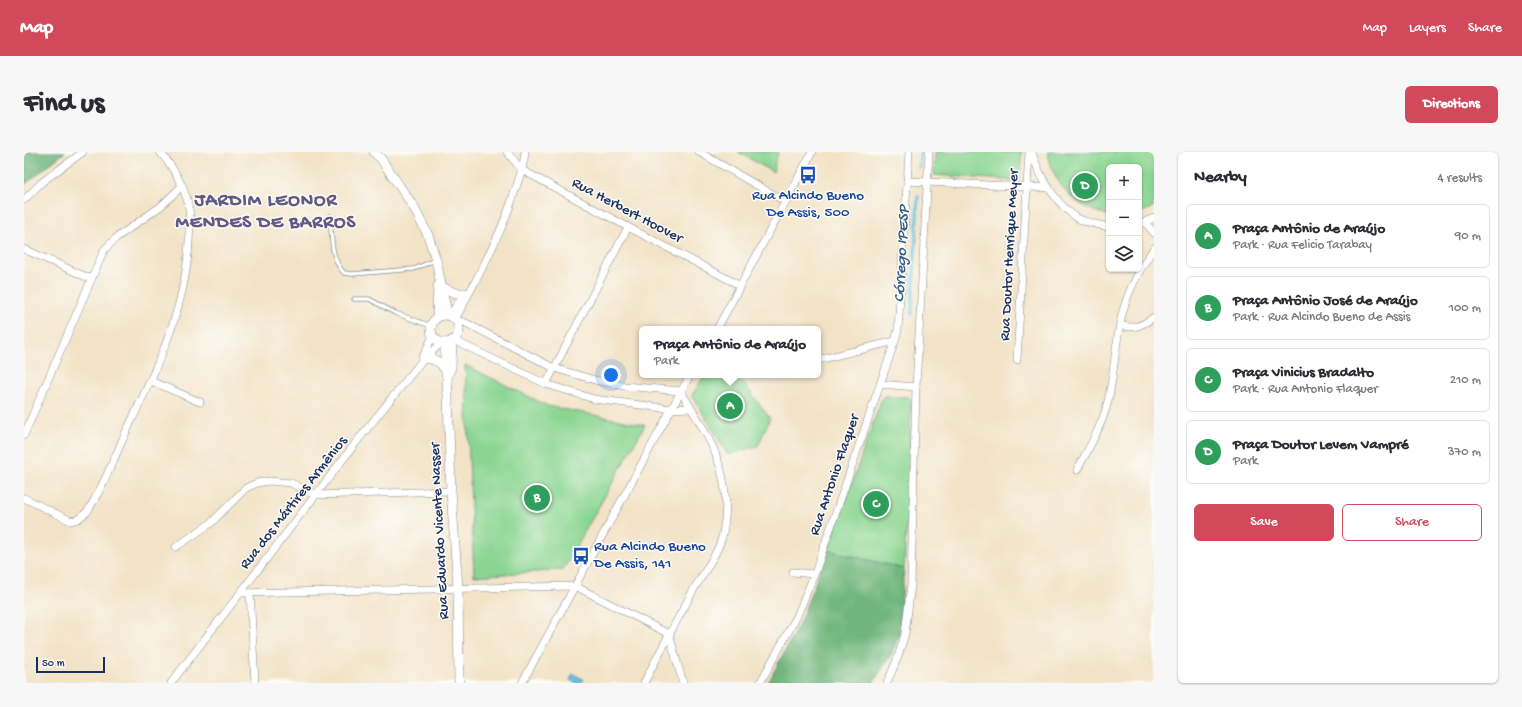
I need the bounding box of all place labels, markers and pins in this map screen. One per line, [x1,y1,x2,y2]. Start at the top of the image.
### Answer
bus stop icon: Rua Alcindo Bueno De Assis, 500 [798,165,818,185]
pin: D [1072,171,1098,201]
place label: Rua Alcindo Bueno De Assis, 500 [752,187,864,222]
pin: A [717,391,743,421]
pin: B [524,483,550,513]
pin: C [863,489,889,519]
place label: Rua Alcindo Bueno De Assis, 141 [593,538,706,573]
bus stop icon: Rua Alcindo Bueno De Assis, 141 [571,546,591,566]

